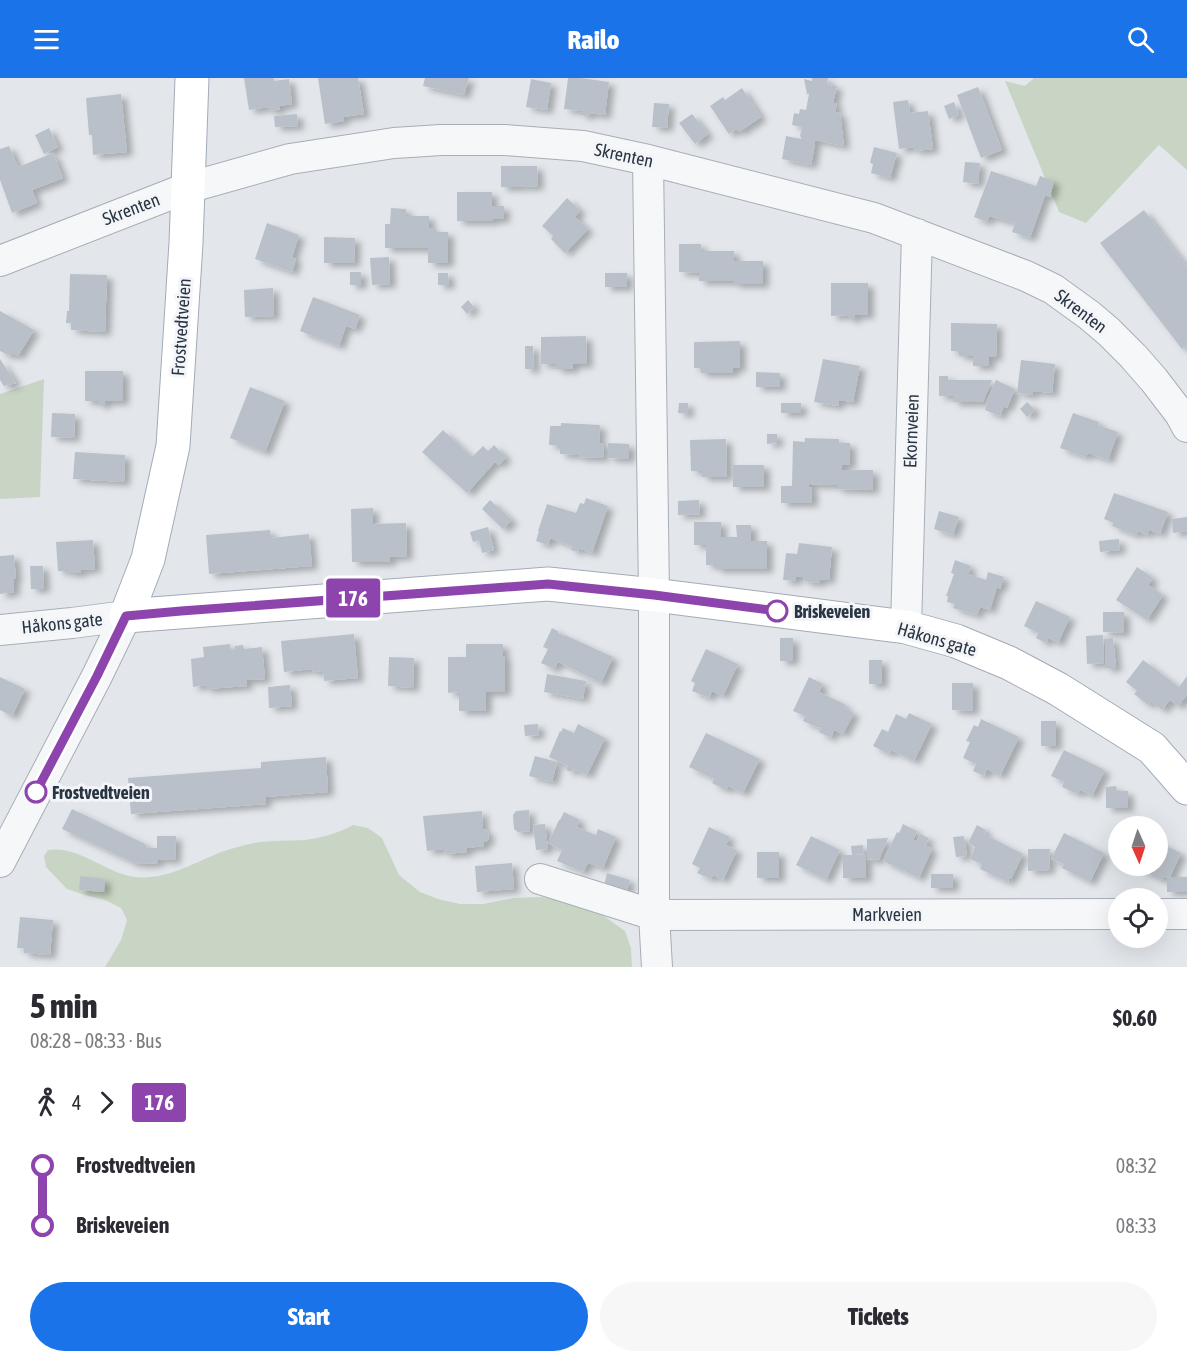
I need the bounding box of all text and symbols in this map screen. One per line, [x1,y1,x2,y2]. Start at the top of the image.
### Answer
icon: menu [30,23,63,56]
icon: search [1124,23,1157,56]
text: Railo [568,24,619,55]
street label: Skrenten [593,139,655,171]
street label: Skrenten [99,189,163,229]
street label: Frostvedtveien [167,278,195,376]
street label: Skrenten [1051,285,1111,337]
street label: Ekornveien [899,394,923,468]
line badge: 176 [318,578,388,618]
text: 176 [338,586,368,610]
marker: Briskeveien [766,600,788,622]
place label: Briskeveien [794,601,871,622]
street label: Håkons gate [20,608,104,638]
street label: Håkons gate [895,618,979,660]
marker: Frostvedtveien [25,781,47,803]
place label: Frostvedtveien [52,782,150,803]
north arrow [1108,816,1168,876]
map controls [1108,816,1168,948]
button: locate [1108,888,1168,948]
street label: Markveien [852,904,922,925]
text: 5 min [30,987,97,1025]
text: $0.60 [1113,1005,1157,1031]
text: 08:28 – 08:33 · Bus [30,1029,162,1052]
icon: walk [30,1086,63,1119]
icon: forward [90,1086,123,1119]
text: 176 [144,1090,174,1114]
text: 4 [72,1091,81,1114]
text: Frostvedtveien [76,1152,195,1178]
text: 08:32 [1116,1154,1157,1177]
text: Briskeveien [76,1212,169,1238]
text: 08:33 [1116,1214,1157,1237]
button: Start [30,1282,588,1351]
button: Tickets [600,1282,1157,1351]

